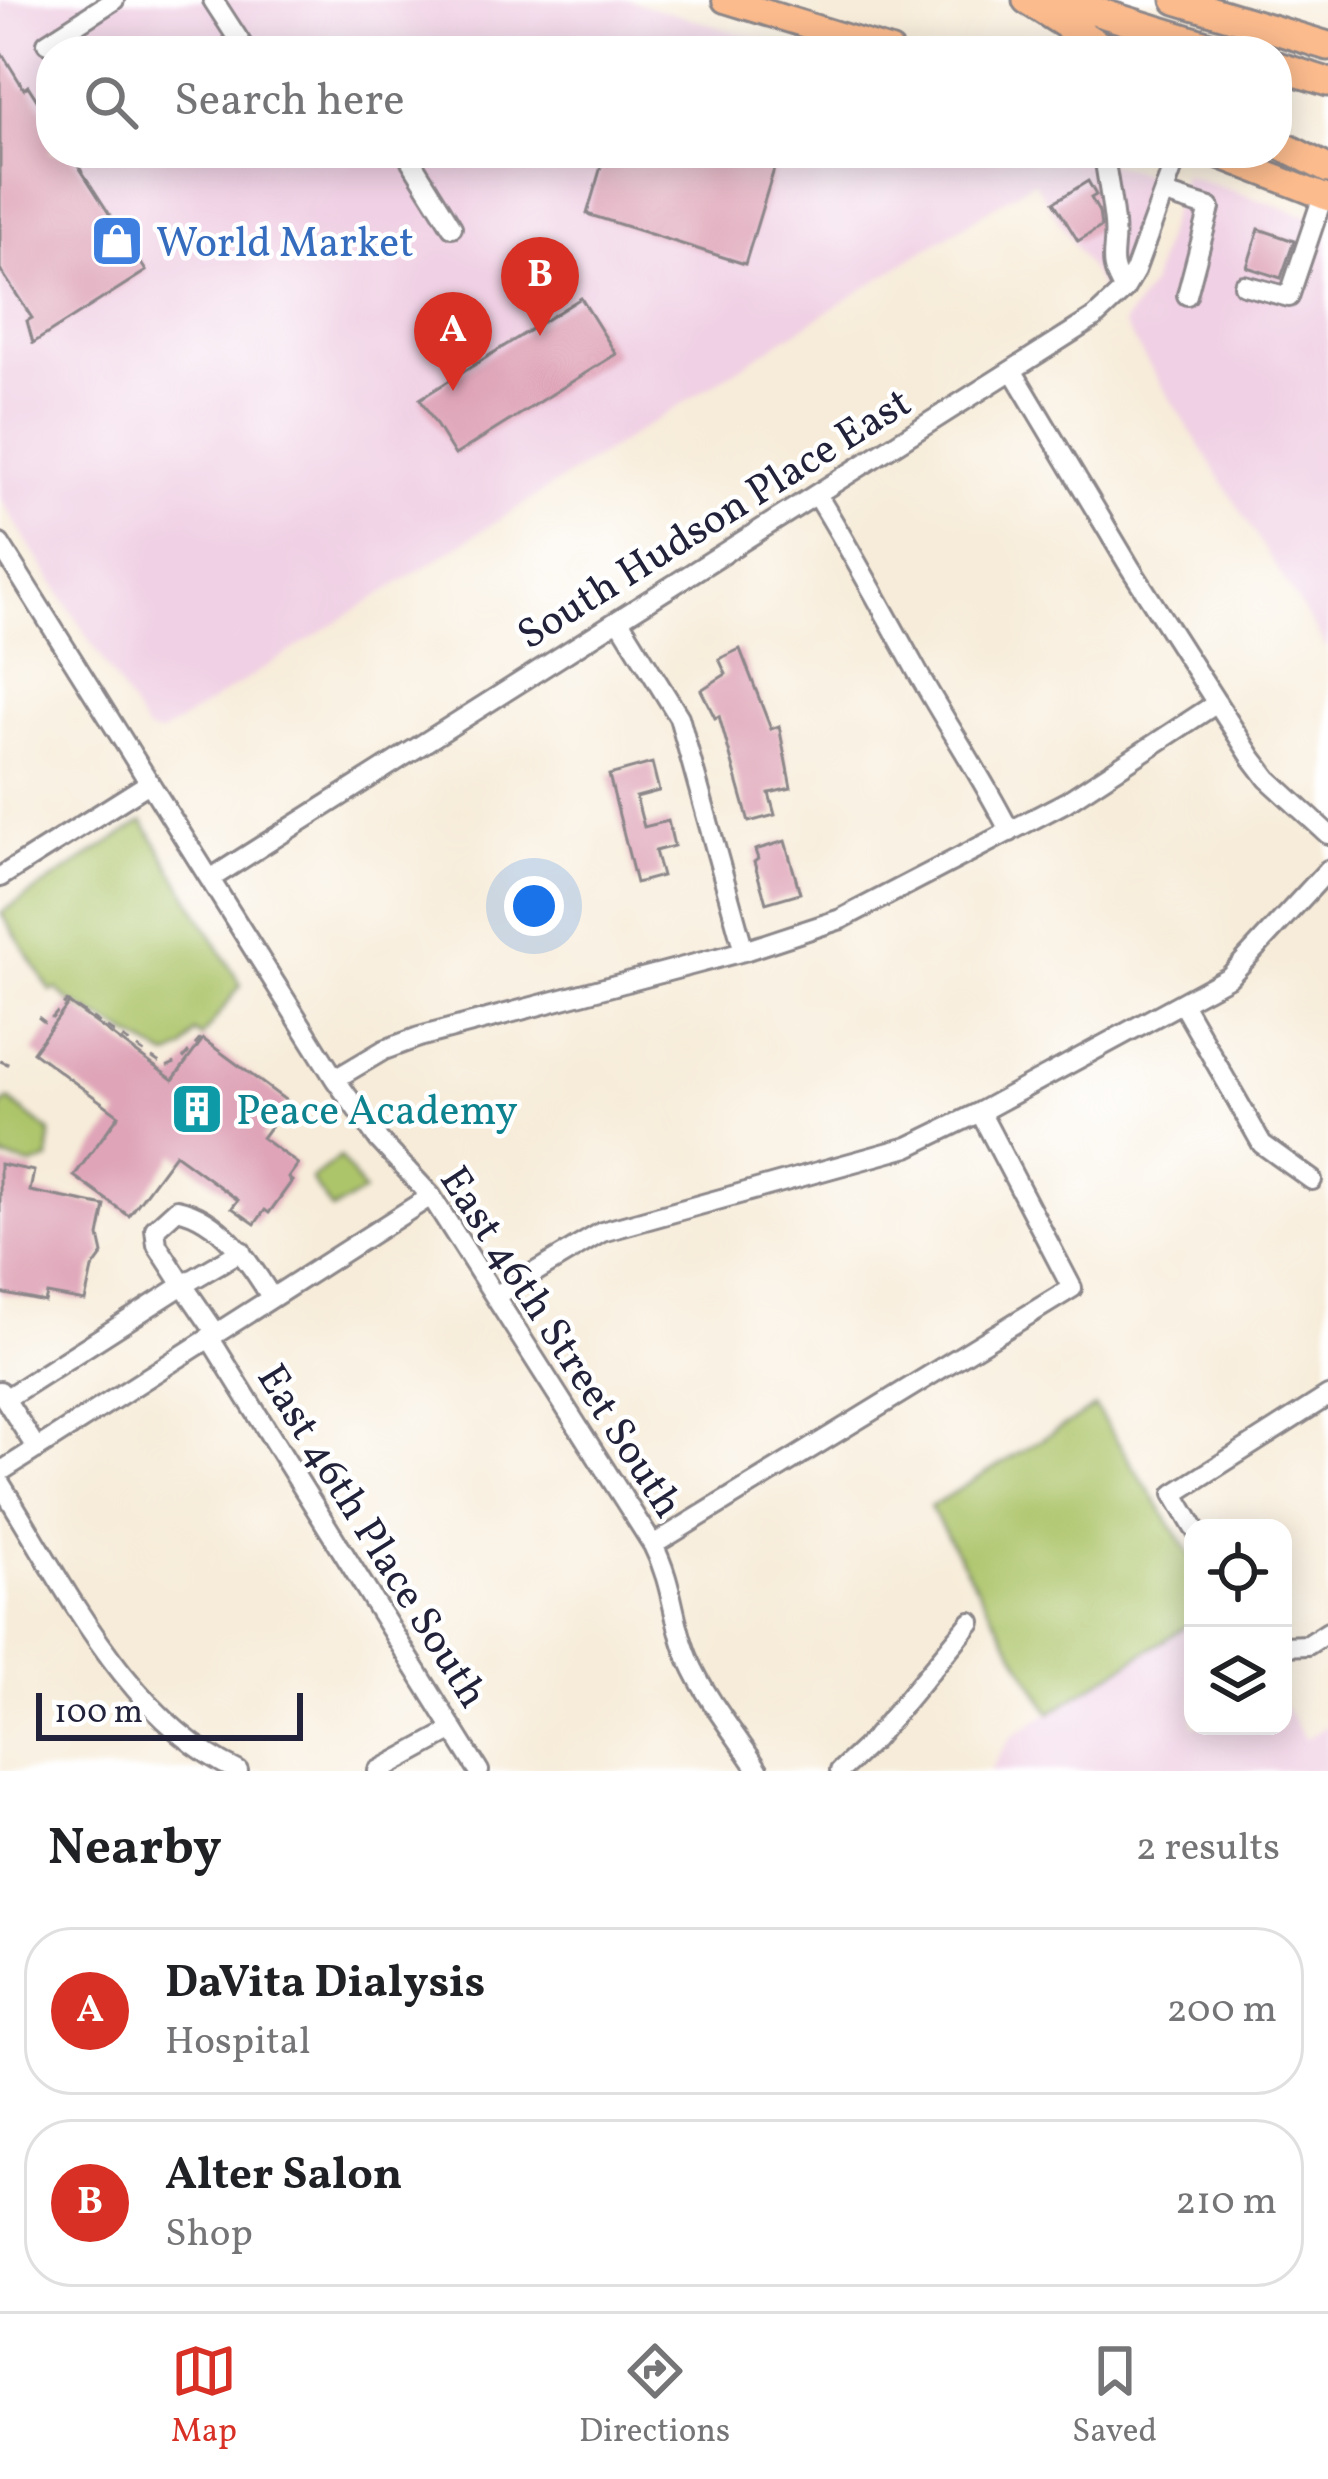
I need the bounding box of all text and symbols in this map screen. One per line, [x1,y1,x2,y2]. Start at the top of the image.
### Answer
search box [36,36,1292,168]
icon: search [78,69,144,135]
text: Search here [174,71,405,134]
shop icon: World Market [89,213,145,269]
place label: World Market [156,216,414,275]
pin: B [501,237,579,336]
pin: A [414,292,492,391]
street label: South Hudson Place East [507,375,924,666]
your location [504,876,564,936]
building icon: Peace Academy [169,1081,225,1137]
place label: Peace Academy [236,1084,518,1143]
street label: East 46th Street South [423,1156,695,1531]
street label: East 46th Place South [240,1354,500,1721]
map controls [1184,1519,1292,1735]
button: locate [1184,1519,1292,1627]
button: layers [1184,1627,1292,1735]
scale bar [36,1687,303,1740]
text: 100 m [54,1691,143,1737]
text: Nearby [48,1814,222,1885]
text: 2 results [1136,1822,1280,1876]
text: DaVita Dialysis [165,1953,485,2016]
text: A [76,1984,104,2038]
text: 200 m [1166,1984,1277,2038]
text: Hospital [165,2016,311,2070]
text: Alter Salon [165,2145,403,2208]
text: B [77,2176,103,2230]
text: 210 m [1175,2176,1277,2230]
text: Shop [165,2208,253,2262]
tab: Map [171,2338,237,2456]
tab: Directions [579,2338,730,2456]
tab: Saved [1072,2338,1157,2456]

